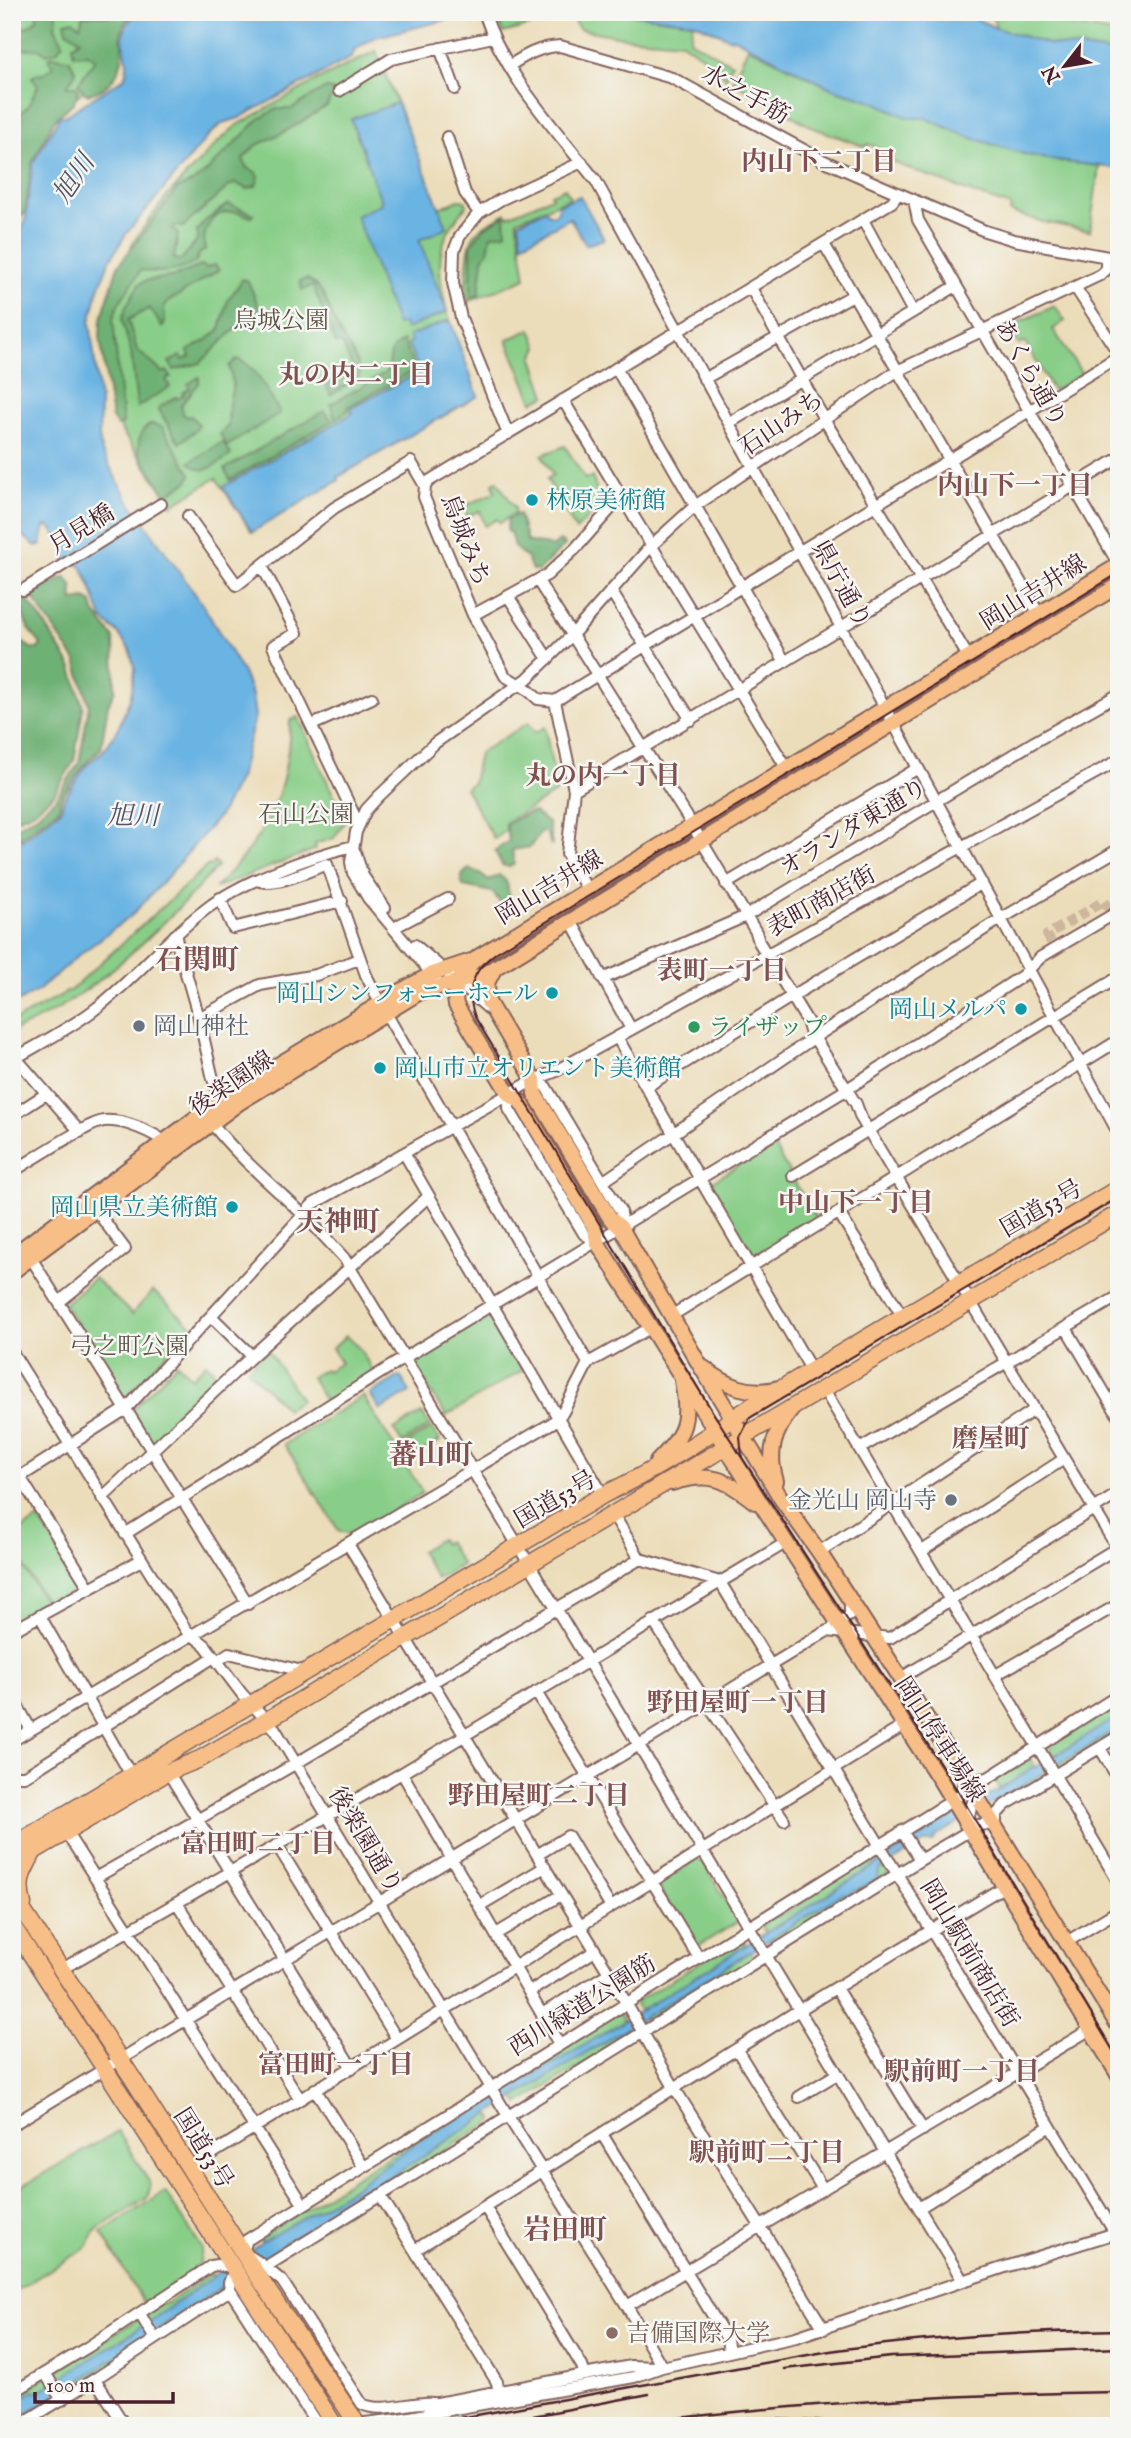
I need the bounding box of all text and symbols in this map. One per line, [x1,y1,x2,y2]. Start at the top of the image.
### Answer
north arrow [1030,32,1100,102]
street label: 水之手筋 [696,58,795,132]
text: N [1037,60,1067,88]
water label: 旭川 [46,146,104,210]
district label: 内山下二丁目 [741,146,897,179]
park label: 烏城公園 [233,306,329,337]
street label: あくら通り [986,314,1073,433]
district label: 丸の内二丁目 [278,359,434,392]
street label: 石山みち [733,385,830,464]
district label: 内山下一丁目 [937,470,1093,503]
place label: 林原美術館 [546,486,666,517]
street label: 烏城みち [433,490,496,591]
marker: 林原美術館 [524,492,540,508]
street label: 月見橋 [43,498,121,562]
street label: 県庁通り [804,535,878,634]
street label: 岡山吉井線 [975,548,1093,638]
district label: 丸の内一丁目 [525,760,681,793]
street label: オランダ東通り [774,772,933,885]
water label: 旭川 [107,800,162,833]
park label: 石山公園 [258,800,354,831]
street label: 岡山吉井線 [490,844,609,932]
street label: 表町商店街 [762,860,882,945]
district label: 石関町 [155,944,239,979]
district label: 表町一丁目 [657,955,787,988]
place label: 岡山シンフォニーホール [276,979,538,1010]
marker: 岡山シンフォニーホール [544,985,560,1001]
place label: 岡山メルパ [889,995,1007,1026]
marker: 岡山メルパ [1013,1001,1029,1017]
place label: 岡山神社 [153,1012,249,1043]
place label: ライザップ [708,1013,827,1044]
marker: 岡山神社 [131,1018,147,1034]
marker: ライザップ [686,1019,702,1035]
street label: 後楽園線 [183,1045,280,1124]
place label: 岡山市立オリエント美術館 [394,1054,682,1085]
marker: 岡山市立オリエント美術館 [372,1060,388,1076]
street label: 国道53号 [995,1173,1088,1245]
district label: 中山下一丁目 [778,1187,934,1220]
place label: 岡山県立美術館 [50,1193,218,1224]
marker: 岡山県立美術館 [224,1199,240,1215]
district label: 天神町 [296,1206,380,1241]
park label: 弓之町公園 [69,1332,189,1363]
district label: 磨屋町 [952,1423,1030,1456]
district label: 蕃山町 [389,1439,473,1474]
street label: 国道53号 [509,1464,602,1536]
place label: 金光山 岡山寺 [788,1486,937,1517]
marker: 金光山 岡山寺 [943,1492,959,1508]
street label: 岡山停車場線 [887,1671,991,1809]
district label: 野田屋町一丁目 [647,1687,829,1720]
district label: 野田屋町二丁目 [448,1780,630,1813]
street label: 後楽園通り [321,1781,409,1900]
district label: 富田町二丁目 [180,1828,336,1861]
street label: 岡山駅前商店街 [912,1874,1025,2034]
street label: 西川緑道公園筋 [503,1949,662,2064]
district label: 富田町一丁目 [258,2049,414,2082]
district label: 駅前町一丁目 [884,2056,1040,2089]
street label: 国道53号 [166,2103,240,2195]
district label: 駅前町二丁目 [689,2137,845,2170]
district label: 岩田町 [523,2214,607,2249]
place label: 吉備国際大学 [626,2319,770,2350]
marker: 吉備国際大学 [604,2325,620,2341]
scale bar [35,2361,173,2405]
text: 100 m [46,2373,95,2400]

